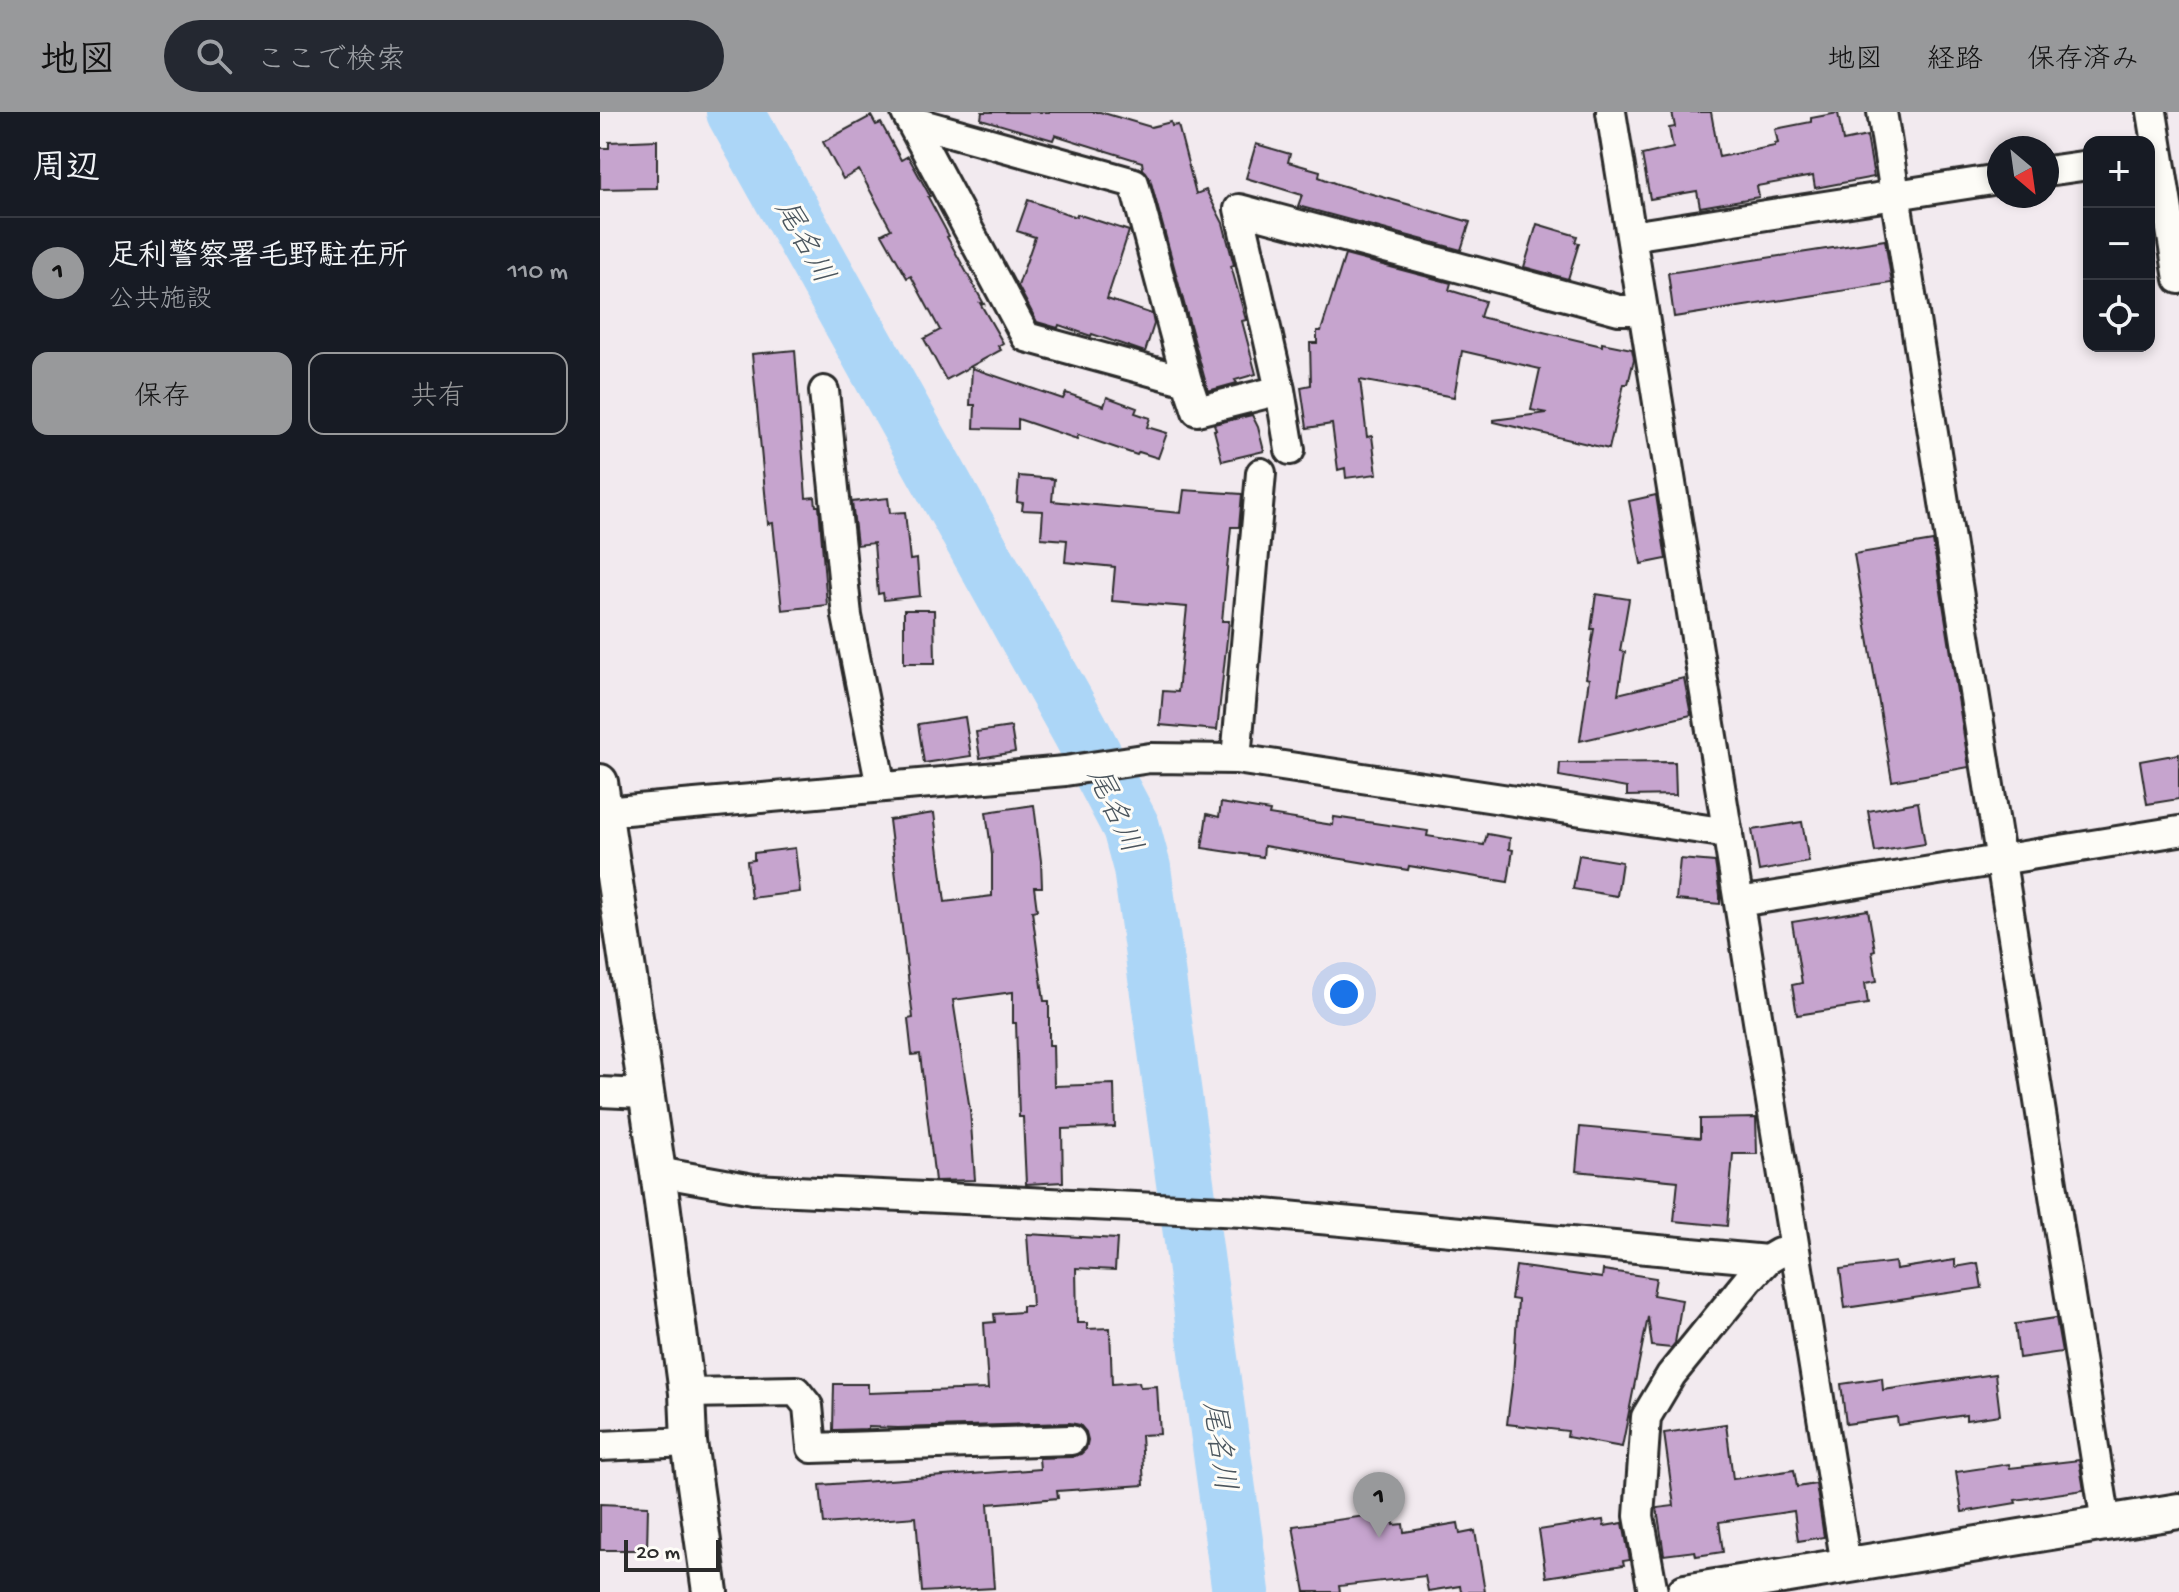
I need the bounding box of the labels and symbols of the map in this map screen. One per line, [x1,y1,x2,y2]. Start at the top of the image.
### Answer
north arrow [1987,136,2059,208]
water label: 尾名川 [765,195,840,291]
water label: 尾名川 [1077,763,1148,860]
your location [1324,974,1364,1014]
water label: 尾名川 [1193,1399,1241,1494]
pin: 1 [1353,1472,1405,1538]
scale bar [624,1536,720,1572]

